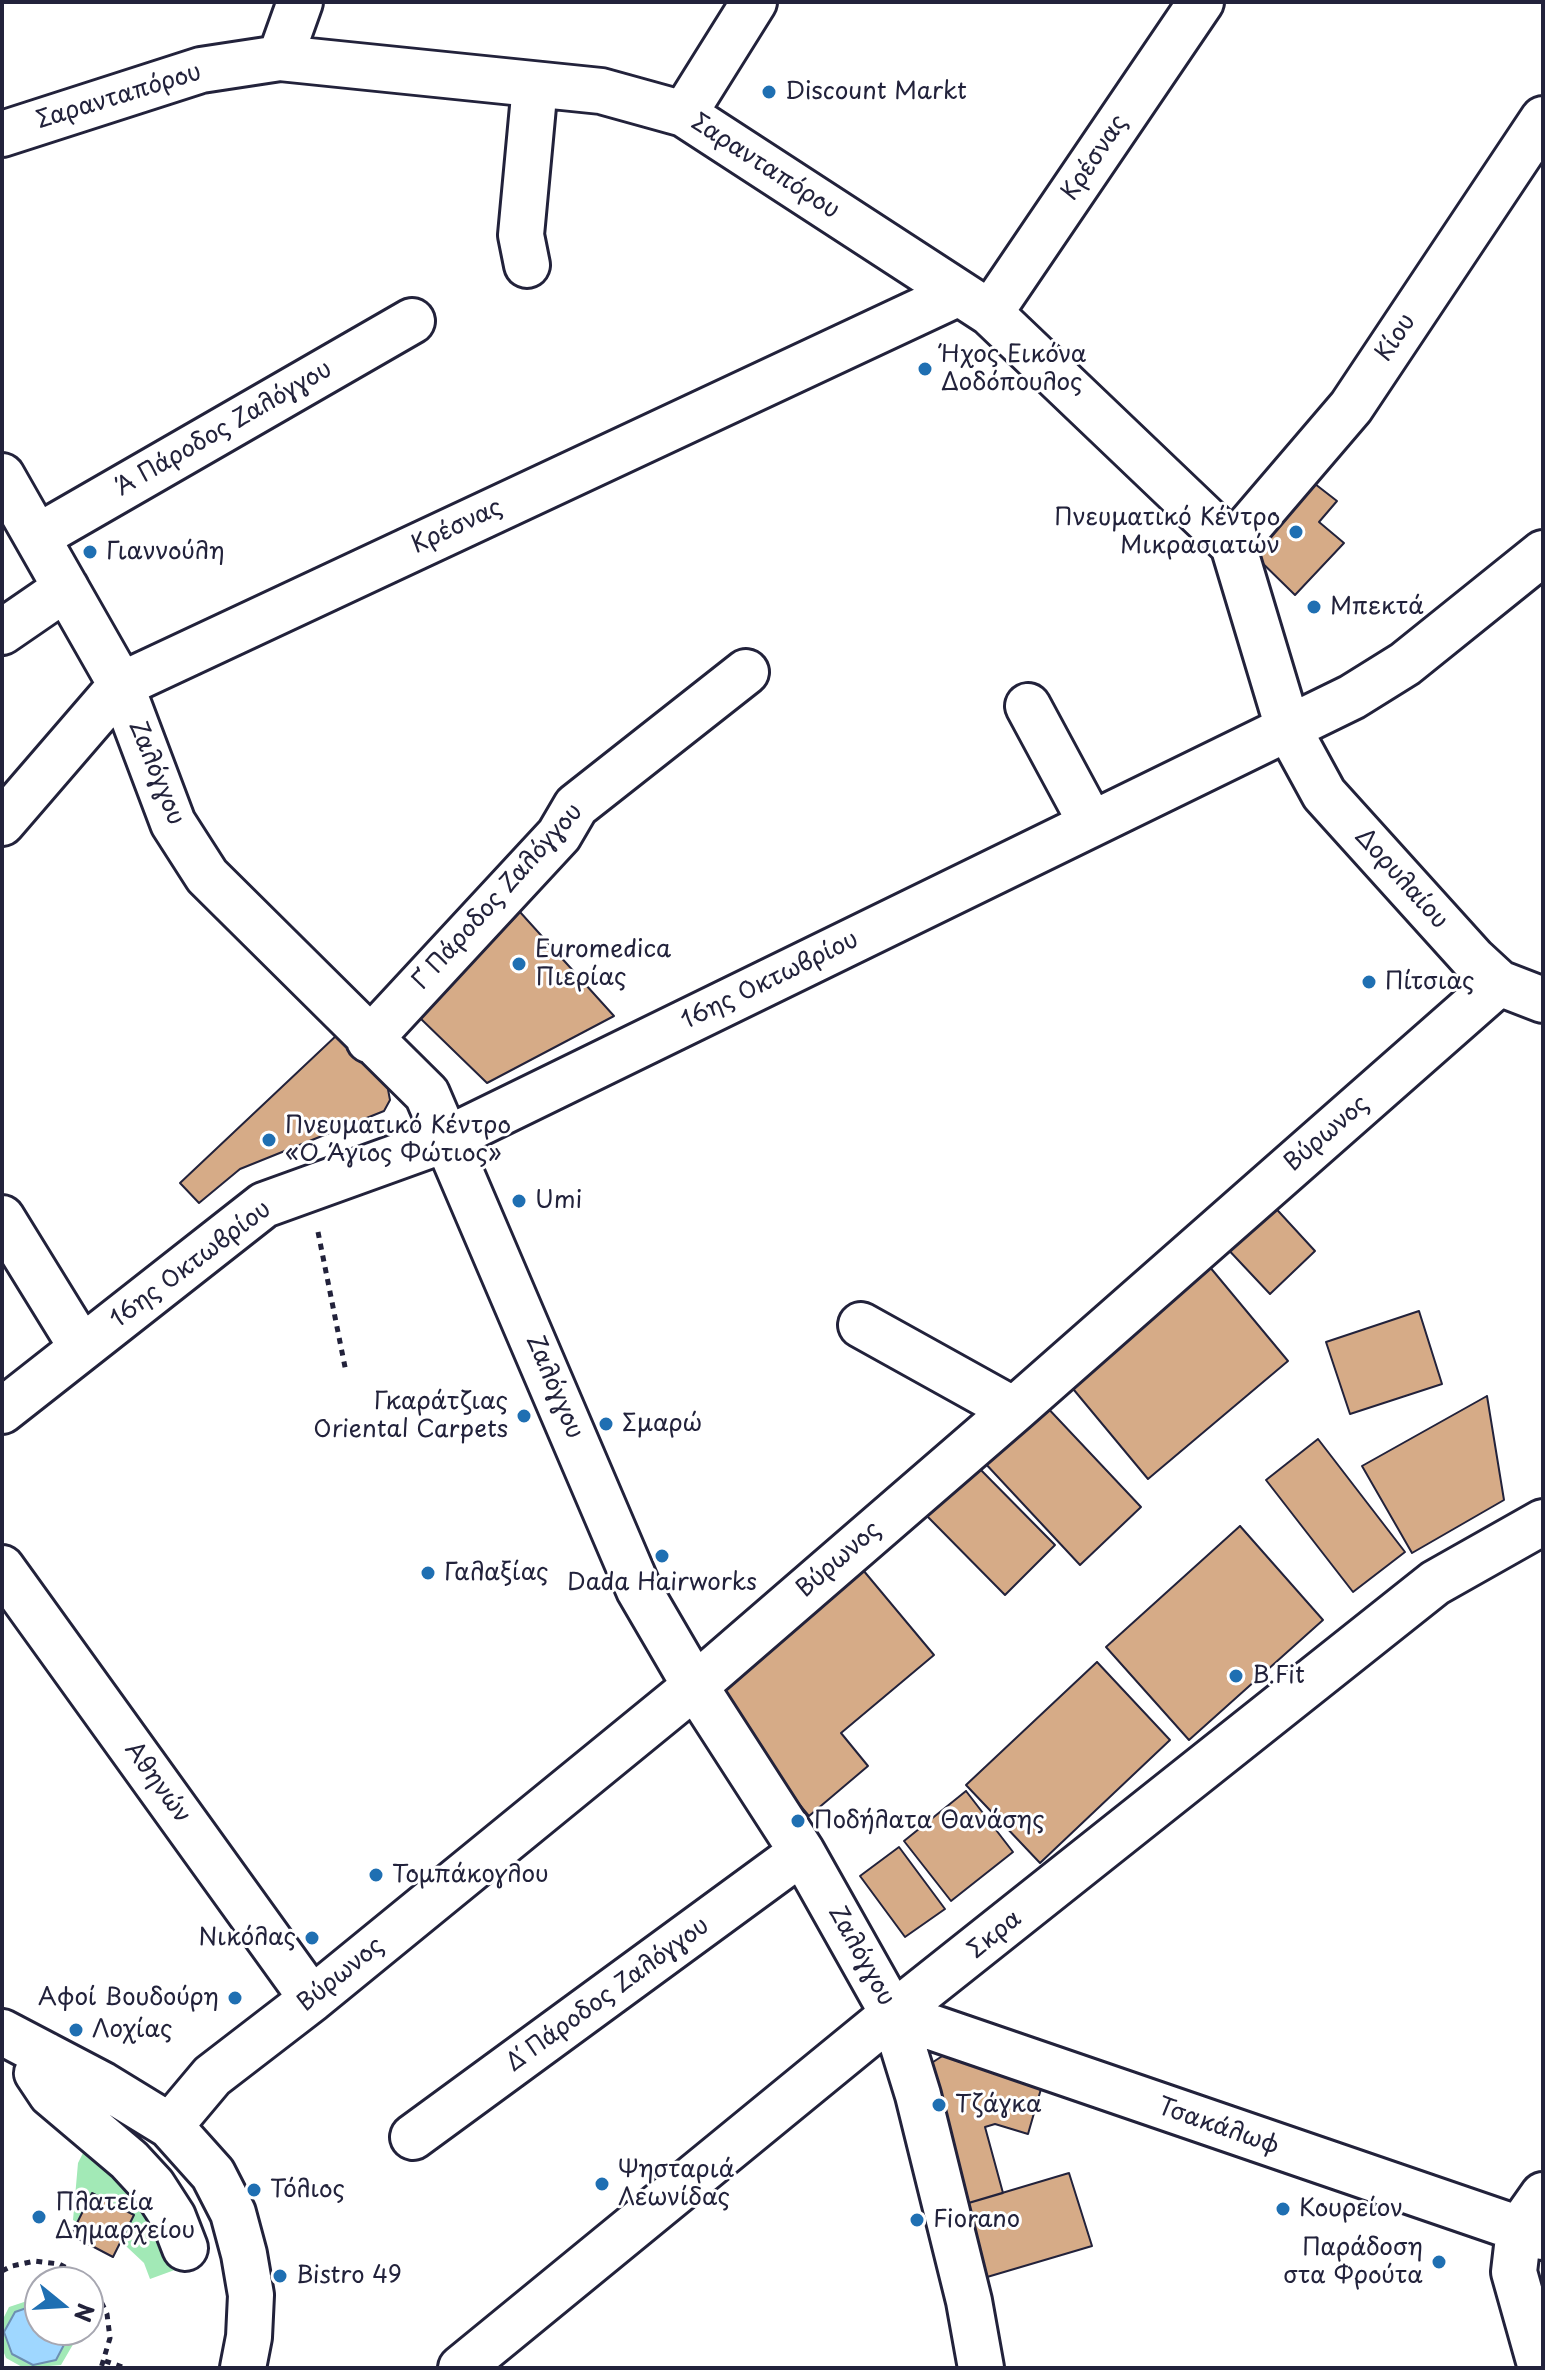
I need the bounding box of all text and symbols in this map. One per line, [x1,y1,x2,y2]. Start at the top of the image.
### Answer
street label: Σαρανταπόρου [33,58,205,136]
place label: Discount Markt [785,78,967,106]
marker: Discount Markt [760,83,778,101]
street label: Σαρανταπόρου [686,108,844,226]
street label: Κρέσνας [1056,110,1134,206]
street label: Κίου [1370,309,1422,367]
place label: Ήχος Εικόνα Δοδόπουλος [941,341,1086,397]
street label: Α΄ Πάροδος Ζαλόγγου [111,355,337,503]
marker: Ήχος Εικόνα Δοδόπουλος [916,360,934,378]
street label: Κρέσνας [407,493,507,561]
place label: Πνευματικό Κέντρο Μικρασιατών [1054,504,1280,560]
marker: Πνευματικό Κέντρο Μικρασιατών [1287,523,1305,541]
place label: Γιαννούλη [106,538,225,566]
marker: Γιαννούλη [81,543,99,561]
place label: Μπεκτά [1330,593,1424,621]
marker: Μπεκτά [1305,598,1323,616]
street label: Ζαλόγγου [122,717,190,829]
street label: Γ΄ Πάροδος Ζαλόγγου [407,798,589,996]
street label: Δορυλαίου [1349,823,1453,935]
street label: 16ης Οκτωβρίου [677,926,863,1036]
place label: Euromedica Πιερίας [535,936,671,992]
marker: Euromedica Πιερίας [510,955,528,973]
place label: Πίτσιας [1385,968,1474,996]
marker: Πίτσιας [1360,973,1378,991]
street label: Βύρωνος [1279,1090,1375,1178]
place label: Πνευματικό Κέντρο «Ο Άγιος Φώτιος» [285,1112,511,1168]
marker: Πνευματικό Κέντρο «Ο Άγιος Φώτιος» [260,1131,278,1149]
place label: Umi [535,1187,582,1215]
marker: Umi [510,1192,528,1210]
street label: 16ης Οκτωβρίου [105,1195,277,1335]
street label: Ζαλόγγου [519,1331,589,1443]
place label: Γκαράτζιας Oriental Carpets [313,1388,508,1444]
marker: Γκαράτζιας Oriental Carpets [515,1407,533,1425]
place label: Σμαρώ [622,1410,702,1438]
marker: Σμαρώ [597,1415,615,1433]
street label: Βύρωνος [791,1516,887,1604]
marker: Dada Hairworks [653,1547,671,1565]
place label: Γαλαξίας [444,1559,549,1587]
marker: Γαλαξίας [419,1564,437,1582]
place label: Dada Hairworks [567,1569,757,1597]
place label: B.Fit [1252,1662,1305,1690]
marker: B.Fit [1227,1667,1245,1685]
street label: Αθηνών [118,1737,196,1829]
place label: Ποδήλατα Θανάσης [814,1807,1045,1835]
marker: Ποδήλατα Θανάσης [789,1812,807,1830]
place label: Τομπάκογλου [392,1861,549,1889]
marker: Τομπάκογλου [367,1866,385,1884]
street label: Ζαλόγγου [822,1901,900,2011]
street label: Σκρα [962,1905,1028,1965]
street label: Δ΄ Πάροδος Ζαλόγγου [501,1912,715,2078]
place label: Νικόλας [199,1924,296,1952]
marker: Νικόλας [303,1929,321,1947]
street label: Βύρωνος [292,1932,390,2018]
place label: Αφοί Βουδούρη [38,1984,219,2012]
marker: Αφοί Βουδούρη [226,1989,244,2007]
place label: Λοχίας [92,2016,172,2044]
marker: Λοχίας [67,2021,85,2039]
place label: Τζάγκα [955,2091,1042,2119]
street label: Τσακάλωφ [1154,2093,1282,2161]
marker: Τζάγκα [930,2096,948,2114]
place label: Ψησταριά Λεωνίδας [618,2156,735,2212]
marker: Ψησταριά Λεωνίδας [593,2175,611,2193]
place label: Τόλιος [270,2176,345,2204]
marker: Τόλιος [245,2181,263,2199]
place label: Πλατεία Δημαρχείου [55,2189,195,2245]
place label: Κουρείον [1299,2195,1403,2223]
marker: Κουρείον [1274,2200,1292,2218]
place label: Fiorano [933,2206,1020,2234]
marker: Πλατεία Δημαρχείου [30,2208,48,2226]
marker: Fiorano [908,2211,926,2229]
place label: Παράδοση στα Φρούτα [1283,2234,1423,2290]
marker: Παράδοση στα Φρούτα [1430,2253,1448,2271]
place label: Bistro 49 [296,2262,402,2290]
north arrow [24,2266,104,2346]
marker: Bistro 49 [271,2267,289,2285]
text: N [67,2300,104,2326]

